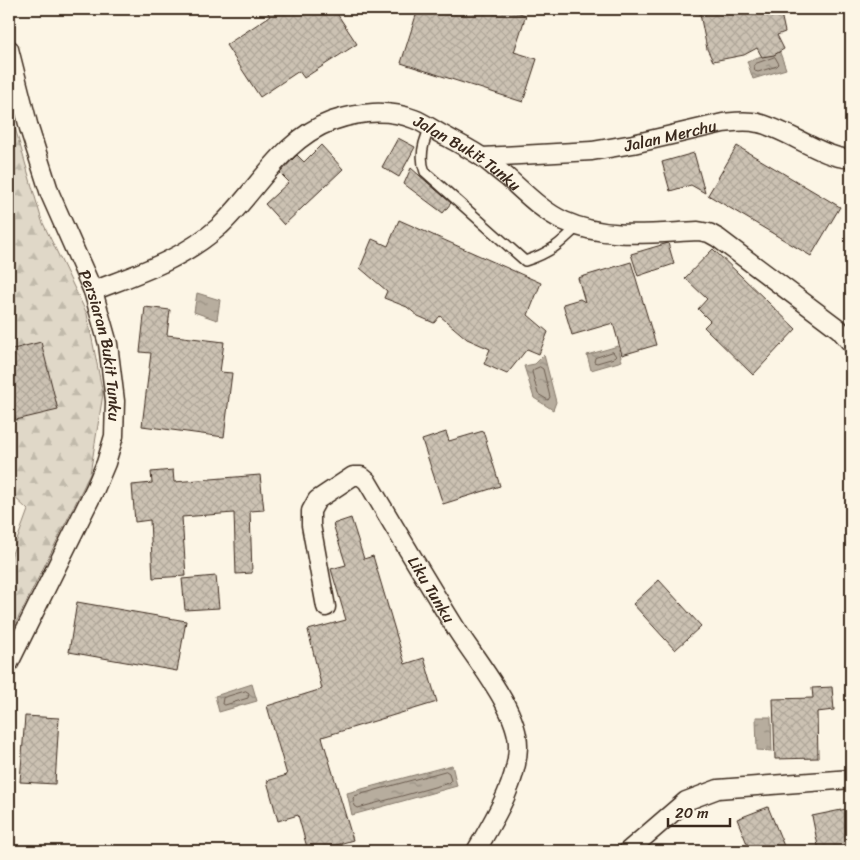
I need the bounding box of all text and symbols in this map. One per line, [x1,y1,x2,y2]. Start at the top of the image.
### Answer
street label: Jalan Bukit Tunku [408,106,529,199]
street label: Jalan Merchu [621,110,720,160]
street label: Persiaran Bukit Tunku [71,265,130,422]
street label: Liku Tunku [400,550,464,629]
scale bar [668,795,730,827]
text: 20 m [675,800,709,826]

